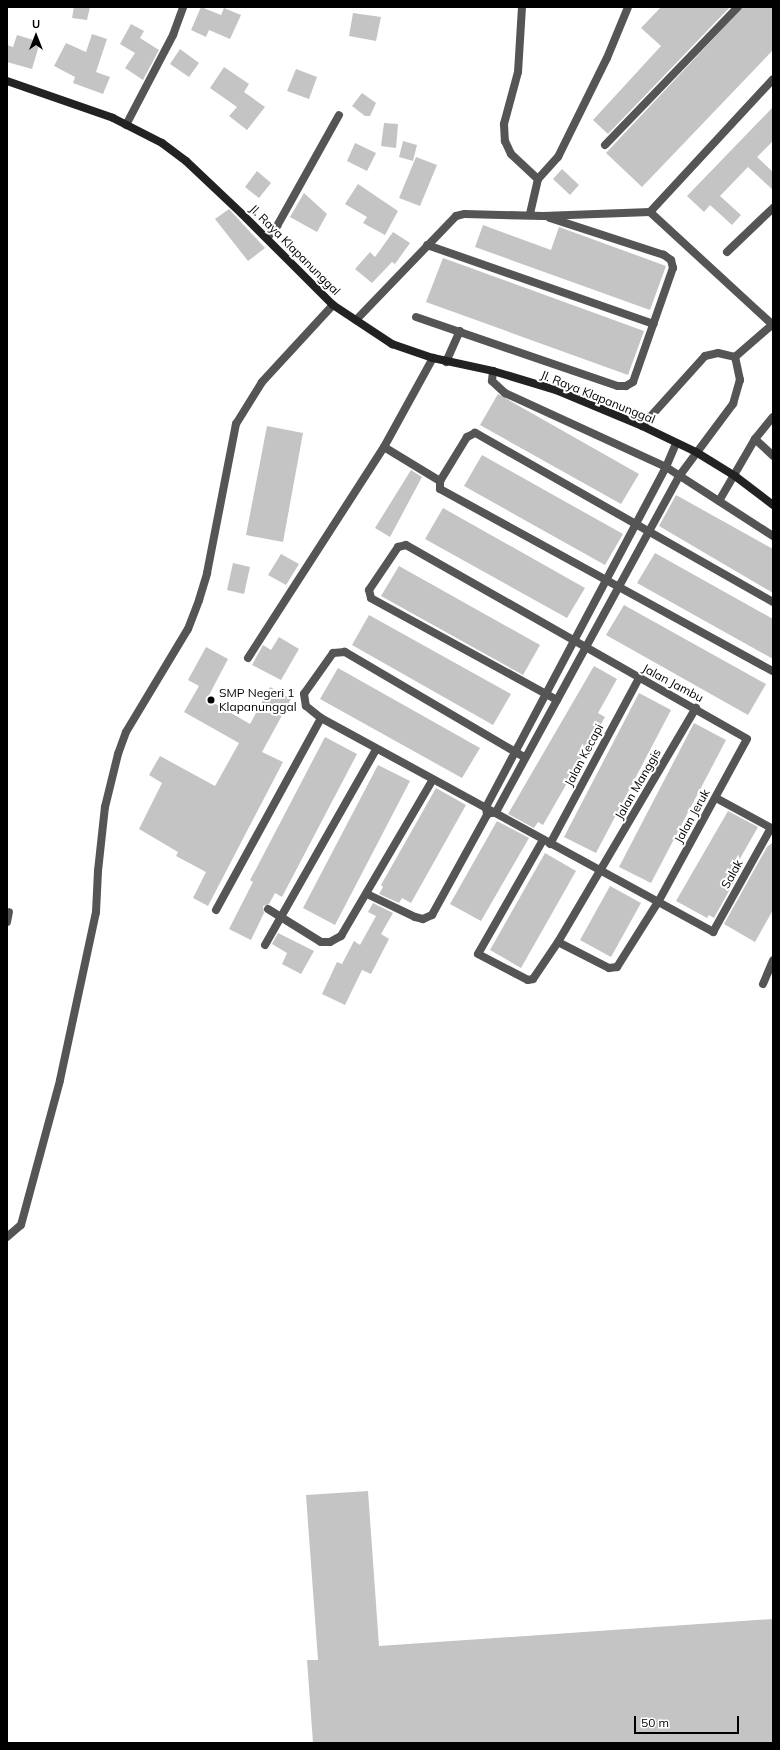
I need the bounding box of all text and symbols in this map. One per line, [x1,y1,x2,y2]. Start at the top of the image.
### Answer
north arrow [16,16,56,56]
text: U [32,17,40,31]
street label: Jl. Raya Klapanunggal [247,202,343,298]
street label: Jl. Raya Klapanunggal [539,367,657,427]
street label: Jalan Jambu [640,661,706,705]
place label: SMP Negeri 1 Klapanunggal [219,686,297,714]
marker: SMP Negeri 1 Klapanunggal [206,695,216,705]
street label: Jalan Kecapi [562,721,606,789]
street label: Jalan Manggis [612,746,664,822]
street label: Jalan Jeruk [671,787,713,845]
street label: Salak [718,857,746,891]
scale bar [636,1708,741,1734]
text: 50 m [641,1715,669,1730]

